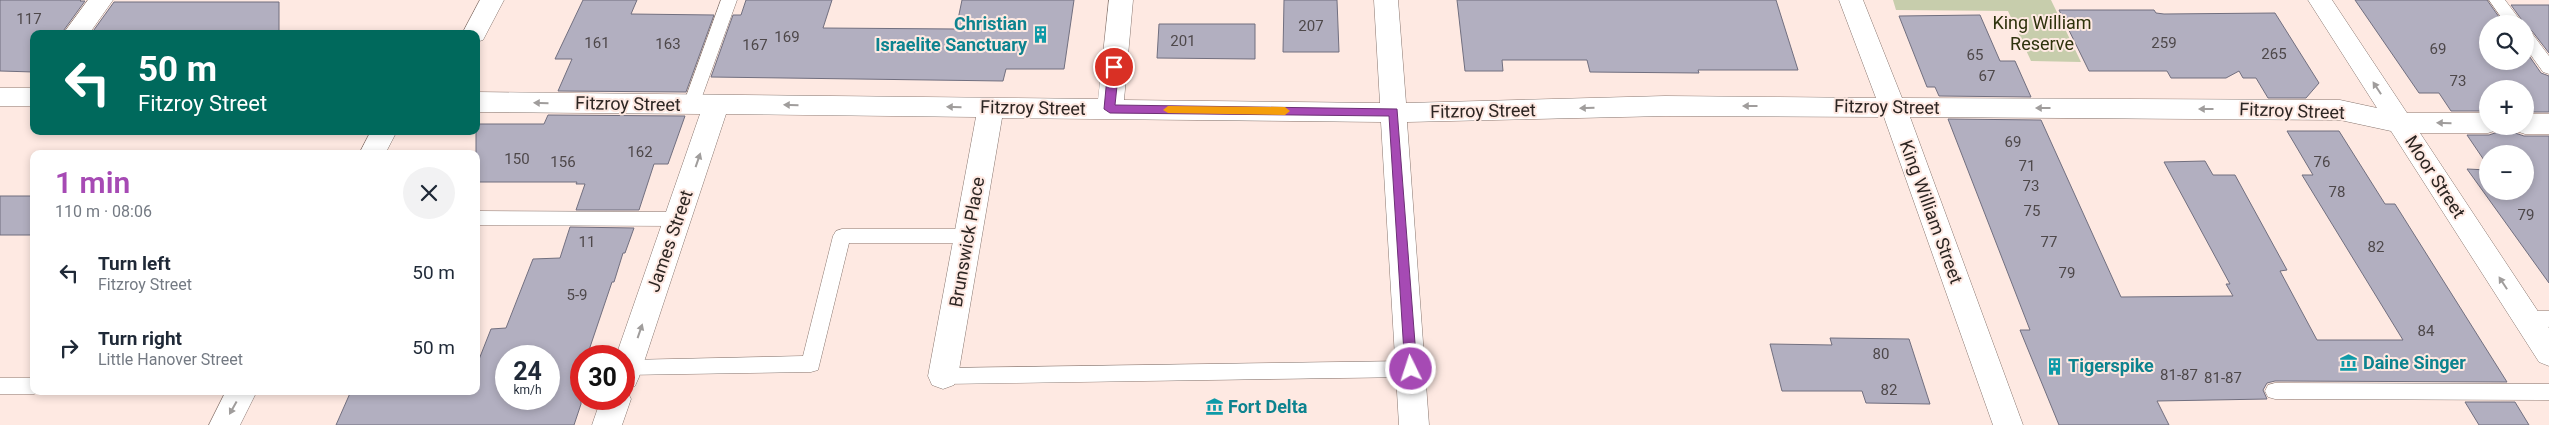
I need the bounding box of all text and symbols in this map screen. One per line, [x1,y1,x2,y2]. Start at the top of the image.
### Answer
house number: 117 [16,10,42,28]
park label: King William Reserve [1992,12,2092,54]
place label: Christian Israelite Sanctuary [875,13,1028,55]
map controls [2479,15,2534,200]
button: search [2479,15,2534,70]
house number: 207 [1298,17,1324,35]
building icon: Christian Israelite Sanctuary [1031,24,1051,44]
house number: 169 [774,28,800,46]
house number: 201 [1170,32,1196,50]
house number: 161 [584,34,610,52]
house number: 259 [2151,34,2177,52]
house number: 163 [655,35,681,53]
house number: 167 [742,36,768,54]
house number: 69 [2430,40,2446,58]
house number: 265 [2261,45,2287,63]
pin [1093,46,1135,88]
house number: 65 [1967,46,1983,64]
text: 50 m [138,49,217,90]
icon: left [55,50,120,115]
icon: arrive [1100,53,1128,81]
house number: 67 [1979,67,1995,85]
house number: 73 [2450,72,2466,90]
button: + [2479,80,2534,135]
one-way arrow [2372,81,2382,95]
text: Fitzroy Street [138,91,267,116]
street label: Fitzroy Street [575,92,681,115]
street label: Fitzroy Street [1834,95,1940,118]
street label: Fitzroy Street [980,96,1086,119]
street label: Fitzroy Street [2239,98,2345,123]
one-way arrow [533,99,549,107]
street label: Fitzroy Street [1430,99,1536,122]
one-way arrow [783,101,799,109]
one-way arrow [1741,102,1757,110]
one-way arrow [945,103,961,111]
one-way arrow [1579,104,1595,112]
one-way arrow [2035,104,2051,112]
one-way arrow [2197,105,2213,113]
one-way arrow [2435,119,2451,127]
street label: Moor Street [2401,131,2470,222]
house number: 69 [2005,133,2021,151]
street label: King William Street [1896,137,1967,287]
house number: 162 [627,143,653,161]
button: − [2479,145,2534,200]
house number: 150 [504,150,530,168]
house number: 156 [550,153,576,171]
one-way arrow [694,153,702,168]
house number: 76 [2314,153,2330,171]
house number: 71 [2019,157,2035,175]
text: 1 min [55,165,130,200]
button: close [403,167,455,219]
street label: Brunswick Place [945,175,988,309]
house number: 73 [2023,177,2039,195]
house number: 78 [2329,183,2345,201]
street label: James Street [642,187,697,295]
text: 110 m · 08:06 [55,202,152,221]
house number: 75 [2024,202,2040,220]
house number: 79 [2518,206,2534,224]
house number: 11 [579,233,595,251]
house number: 77 [2041,233,2057,251]
house number: 82 [2368,238,2384,256]
text: Turn left [98,252,171,275]
icon: left [55,259,83,287]
text: 50 m [412,261,455,284]
house number: 79 [2059,264,2075,282]
text: Fitzroy Street [98,275,192,294]
one-way arrow [2499,277,2508,290]
house number: 5-9 [566,286,588,304]
house number: 84 [2418,322,2435,340]
one-way arrow [636,323,644,338]
text: Turn right [98,327,182,350]
icon: right [55,334,83,362]
text: 50 m [412,336,455,359]
position arrow [1384,342,1436,394]
speed limit sign: 30 [570,345,635,410]
house number: 80 [1873,345,1889,363]
text: Little Hanover Street [98,350,243,369]
place label: Daine Singer [2363,352,2466,373]
museum icon: Daine Singer [2339,353,2359,373]
place label: Tigerspike [2068,355,2154,376]
building icon: Tigerspike [2044,356,2064,376]
text: 24 [513,357,542,386]
house number: 81-87 [2160,366,2198,384]
house number: 81-87 [2204,369,2242,387]
house number: 82 [1881,381,1897,399]
text: km/h [513,383,542,397]
place label: Fort Delta [1228,396,1308,417]
museum icon: Fort Delta [1204,397,1224,417]
one-way arrow [229,401,237,415]

